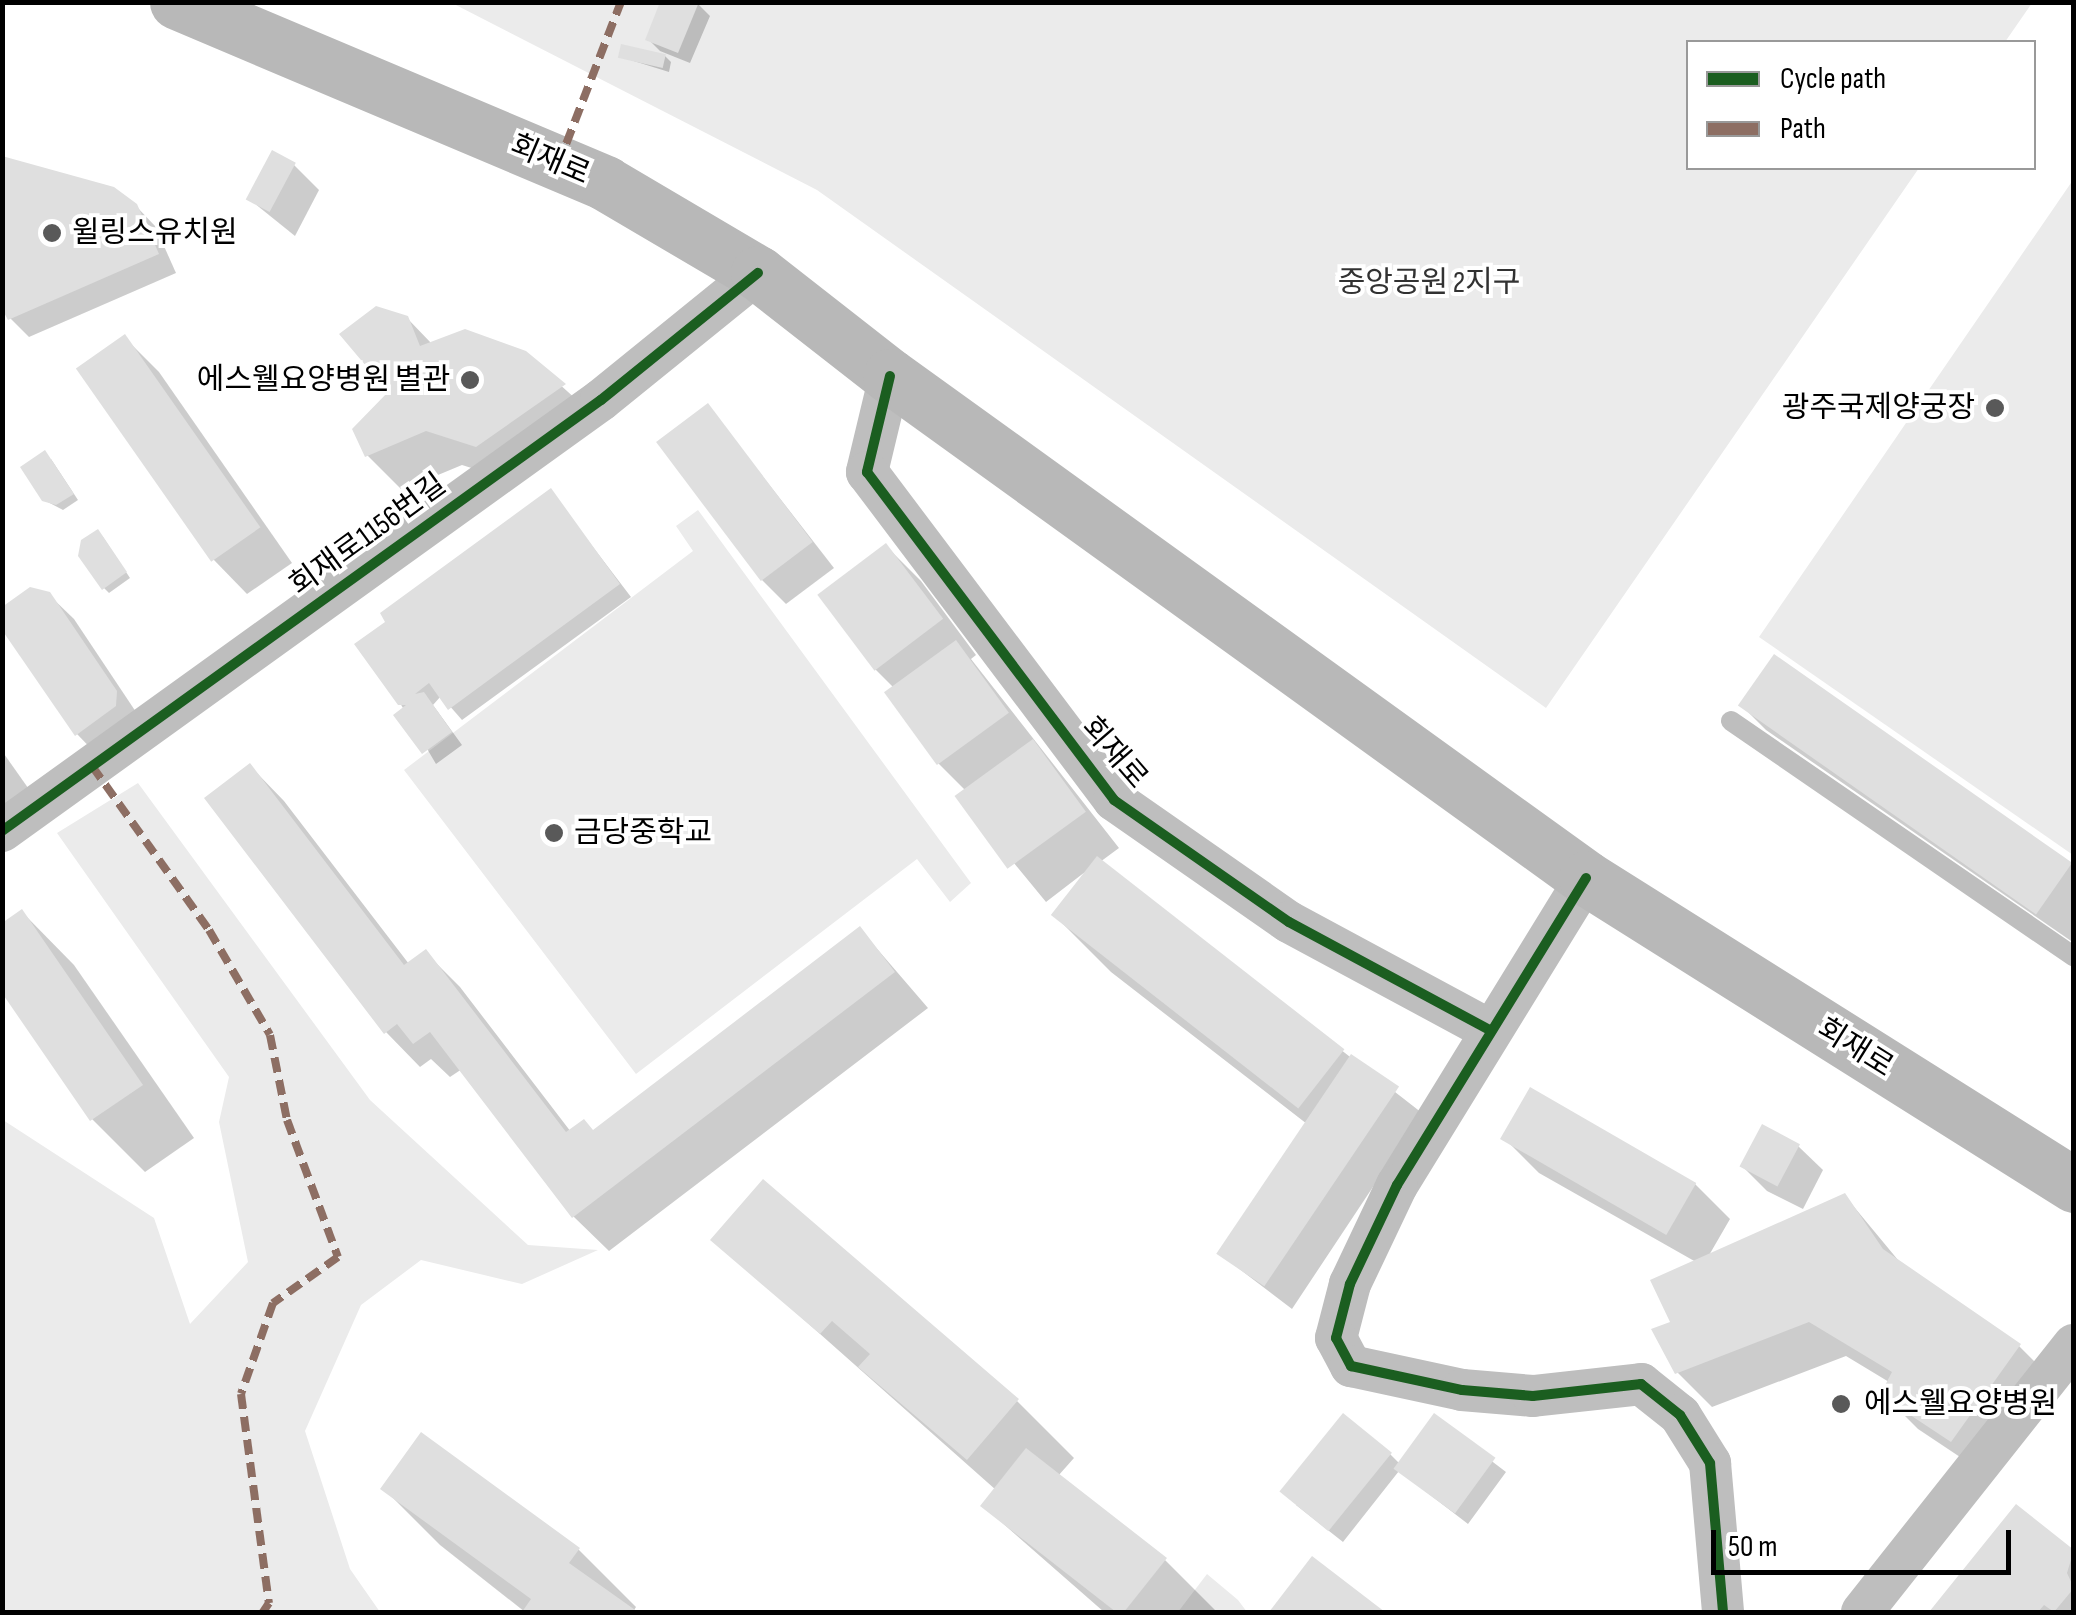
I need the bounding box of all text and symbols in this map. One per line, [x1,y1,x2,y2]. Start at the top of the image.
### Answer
legend [1686,40,2036,170]
text: Cycle path [1780,61,1886,97]
text: Path [1780,111,1826,147]
street label: 회재로 [505,127,595,193]
place label: 윌링스유치원 [72,215,238,251]
marker: 윌링스유치원 [41,222,63,244]
park label: 중앙공원 2지구 [1338,265,1520,301]
place label: 에스웰요양병원 별관 [197,362,450,398]
marker: 에스웰요양병원 별관 [459,369,481,391]
place label: 광주국제양궁장 [1782,390,1975,426]
marker: 광주국제양궁장 [1984,397,2006,419]
street label: 회재로1156번길 [283,466,453,604]
street label: 회재로 [1073,710,1155,796]
place label: 금당중학교 [574,815,712,851]
marker: 금당중학교 [543,822,565,844]
street label: 회재로 [1810,1011,1900,1085]
place label: 에스웰요양병원 [1864,1386,2057,1422]
marker: 에스웰요양병원 [1828,1391,1854,1417]
scale bar [1716,1510,2016,1572]
text: 50 m [1728,1529,1777,1565]

